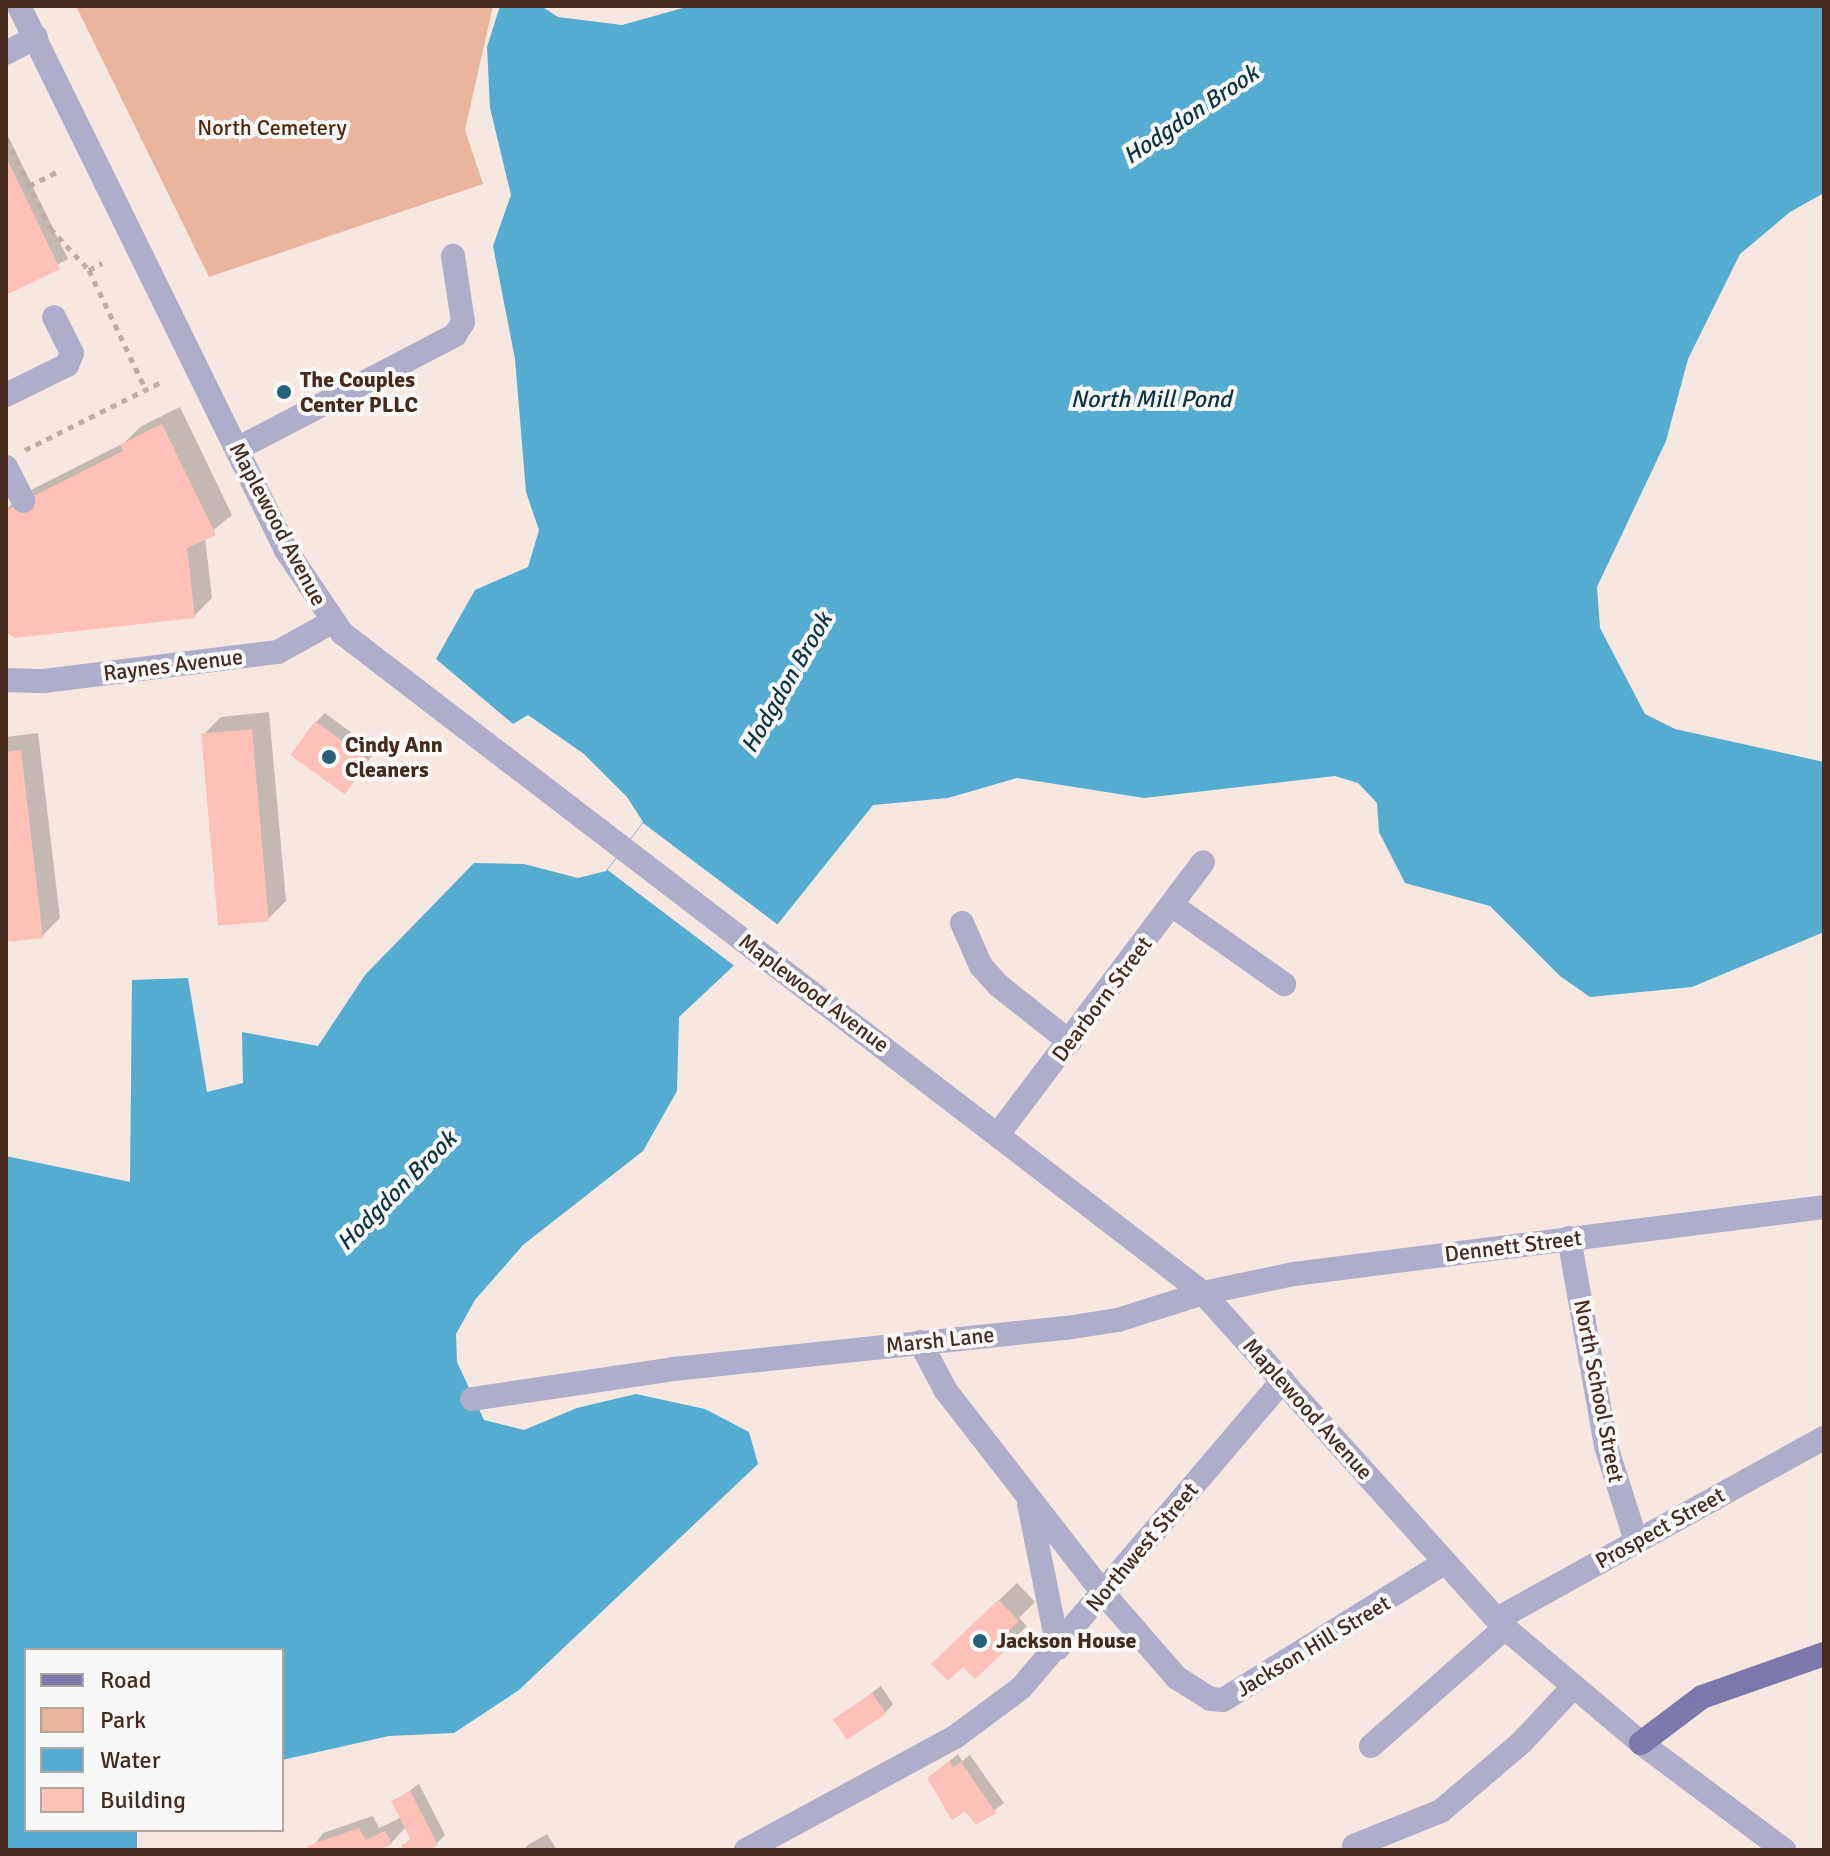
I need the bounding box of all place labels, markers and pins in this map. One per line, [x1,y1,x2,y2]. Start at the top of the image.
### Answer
place label: The Couples Center PLLC [300,366,418,418]
marker: The Couples Center PLLC [275,383,293,401]
place label: Cindy Ann Cleaners [345,731,443,782]
marker: Cindy Ann Cleaners [320,748,338,766]
place label: Jackson House [996,1628,1136,1654]
marker: Jackson House [971,1632,989,1650]

